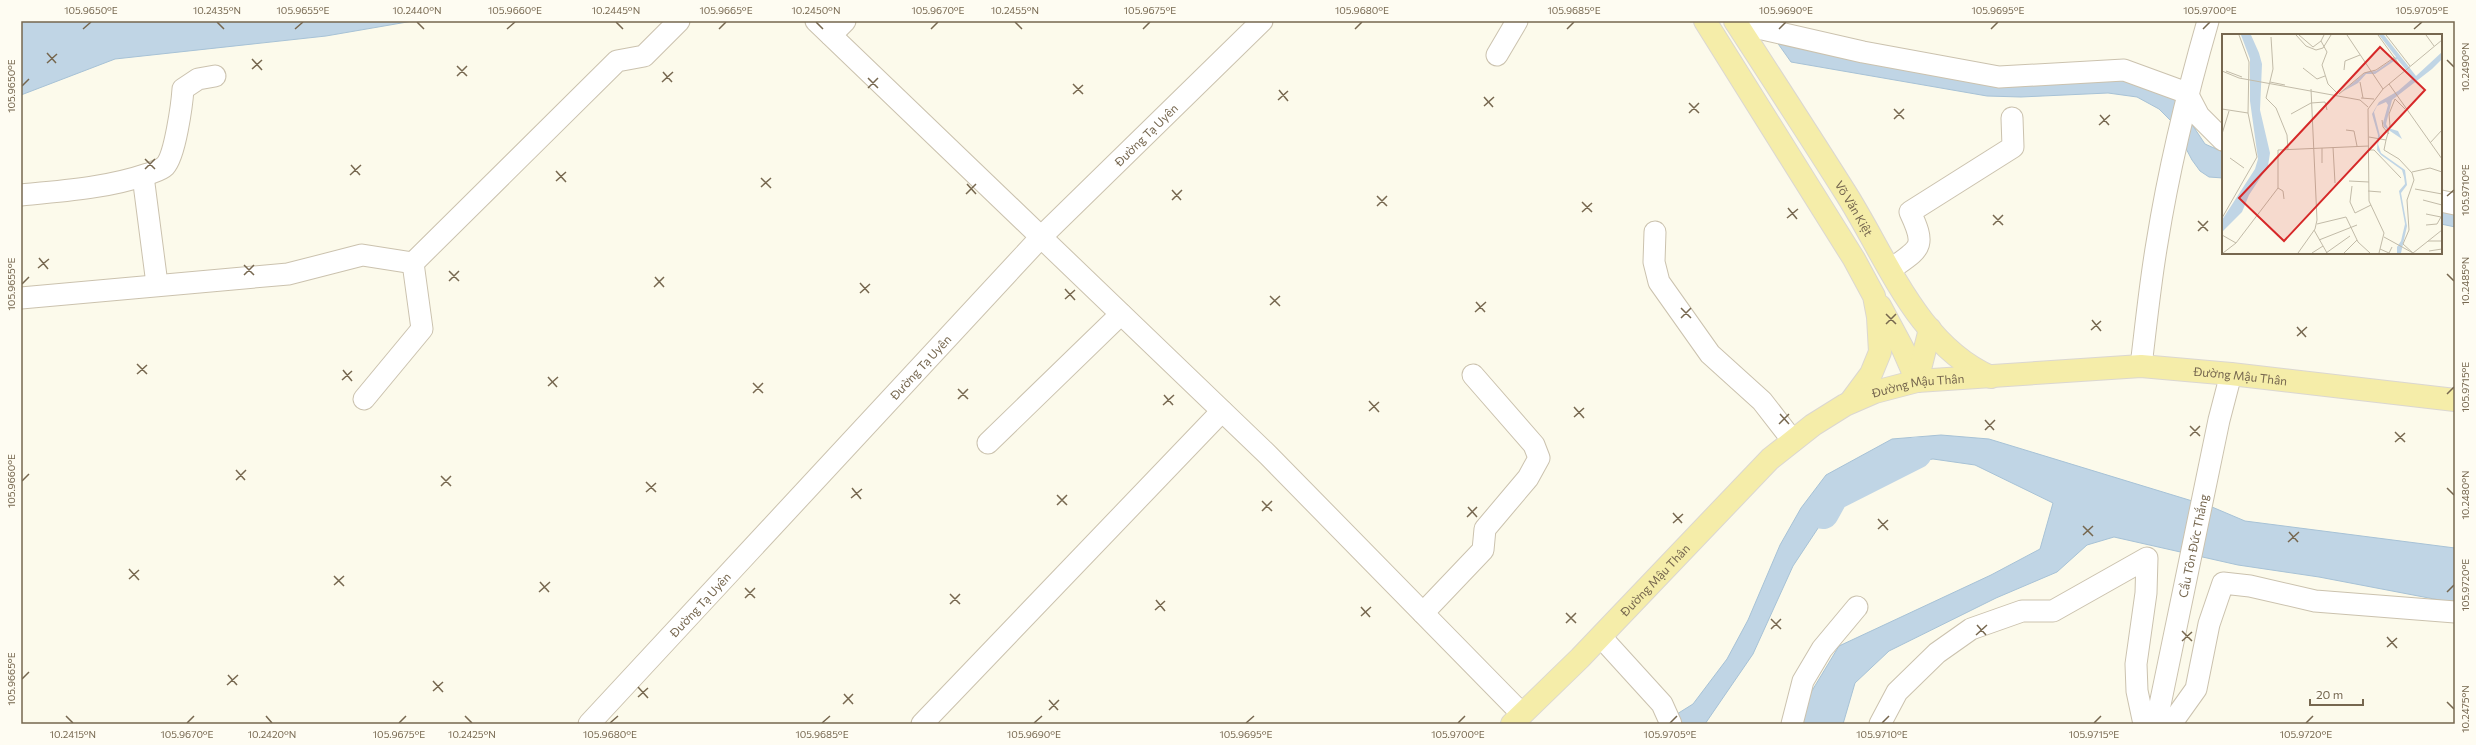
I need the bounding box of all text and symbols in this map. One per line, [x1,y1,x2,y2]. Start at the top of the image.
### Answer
text: 105.9650°E [64,4,118,16]
text: 10.2435°N [193,4,241,16]
text: 105.9655°E [277,4,329,16]
text: 10.2440°N [392,4,442,16]
text: 105.9660°E [488,4,542,16]
text: 10.2445°N [592,4,640,16]
text: 105.9665°E [699,4,753,16]
text: 10.2450°N [792,4,840,16]
text: 105.9670°E [911,4,965,16]
text: 10.2455°N [991,4,1039,16]
text: 105.9675°E [1124,4,1176,16]
text: 105.9680°E [1335,4,1389,16]
text: 105.9685°E [1547,4,1601,16]
text: 105.9690°E [1759,4,1813,16]
text: 105.9695°E [1971,4,2025,16]
text: 105.9700°E [2183,4,2237,16]
text: 105.9705°E [2396,4,2448,16]
inset map [2222,34,2442,254]
text: 10.2490°N [2459,42,2471,92]
text: 105.9650°E [5,59,17,113]
street label: Đường Tạ Uyên [1111,101,1180,169]
text: 105.9710°E [2459,164,2471,216]
street label: Võ Văn Kiệt [1832,178,1876,238]
text: 10.2485°N [2459,257,2471,305]
text: 105.9655°E [5,258,17,310]
street label: Đường Tạ Uyên [886,332,954,403]
text: 105.9715°E [2459,362,2471,412]
street label: Đường Mậu Thân [2192,364,2288,387]
street label: Đường Mậu Thân [1869,371,1965,400]
text: 105.9660°E [5,454,17,508]
text: 10.2480°N [2459,470,2471,520]
street label: Cầu Tôn Đức Thắng [2175,492,2211,599]
street label: Đường Mậu Thân [1616,541,1692,619]
text: 105.9720°E [2459,559,2471,611]
street label: Đường Tạ Uyên [666,569,733,640]
text: 105.9665°E [5,652,17,706]
scale bar [2310,681,2363,707]
text: 10.2475°N [2459,685,2471,733]
text: 20 m [2316,687,2343,701]
text: 10.2415°N [50,728,96,740]
text: 105.9670°E [160,728,214,740]
text: 10.2420°N [248,728,296,740]
text: 105.9675°E [373,728,425,740]
text: 10.2425°N [448,728,496,740]
text: 105.9680°E [583,728,637,740]
text: 105.9685°E [795,728,849,740]
text: 105.9690°E [1007,728,1061,740]
text: 105.9695°E [1219,728,1273,740]
text: 105.9700°E [1431,728,1485,740]
text: 105.9705°E [1644,728,1696,740]
text: 105.9710°E [1856,728,1908,740]
text: 105.9715°E [2069,728,2119,740]
text: 105.9720°E [2280,728,2332,740]

